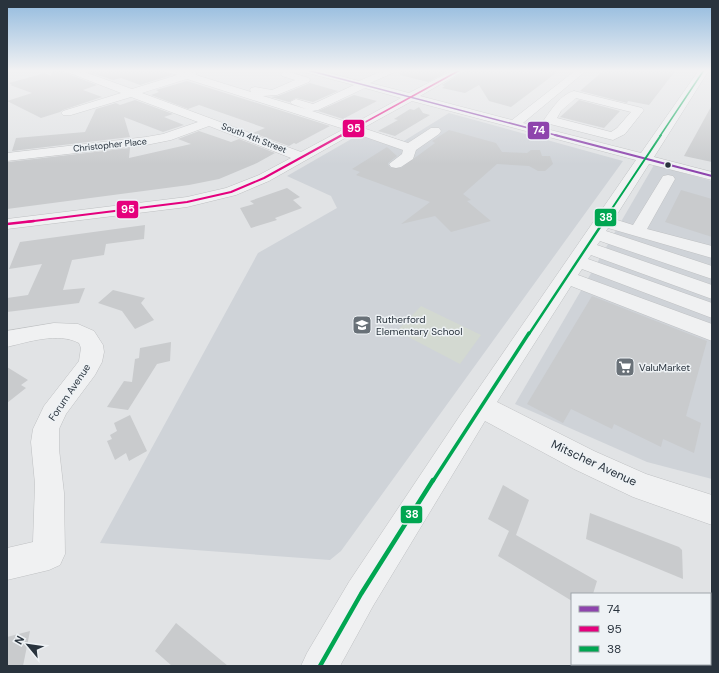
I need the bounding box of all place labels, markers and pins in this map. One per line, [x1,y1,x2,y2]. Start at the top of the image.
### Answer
unlabelled marker [663,160,673,170]
place label: Rutherford Elementary School [376,313,463,338]
school or university icon: Rutherford Elementary School [351,314,373,336]
supermarket icon: ValuMarket [614,356,636,378]
place label: ValuMarket [639,361,690,374]

